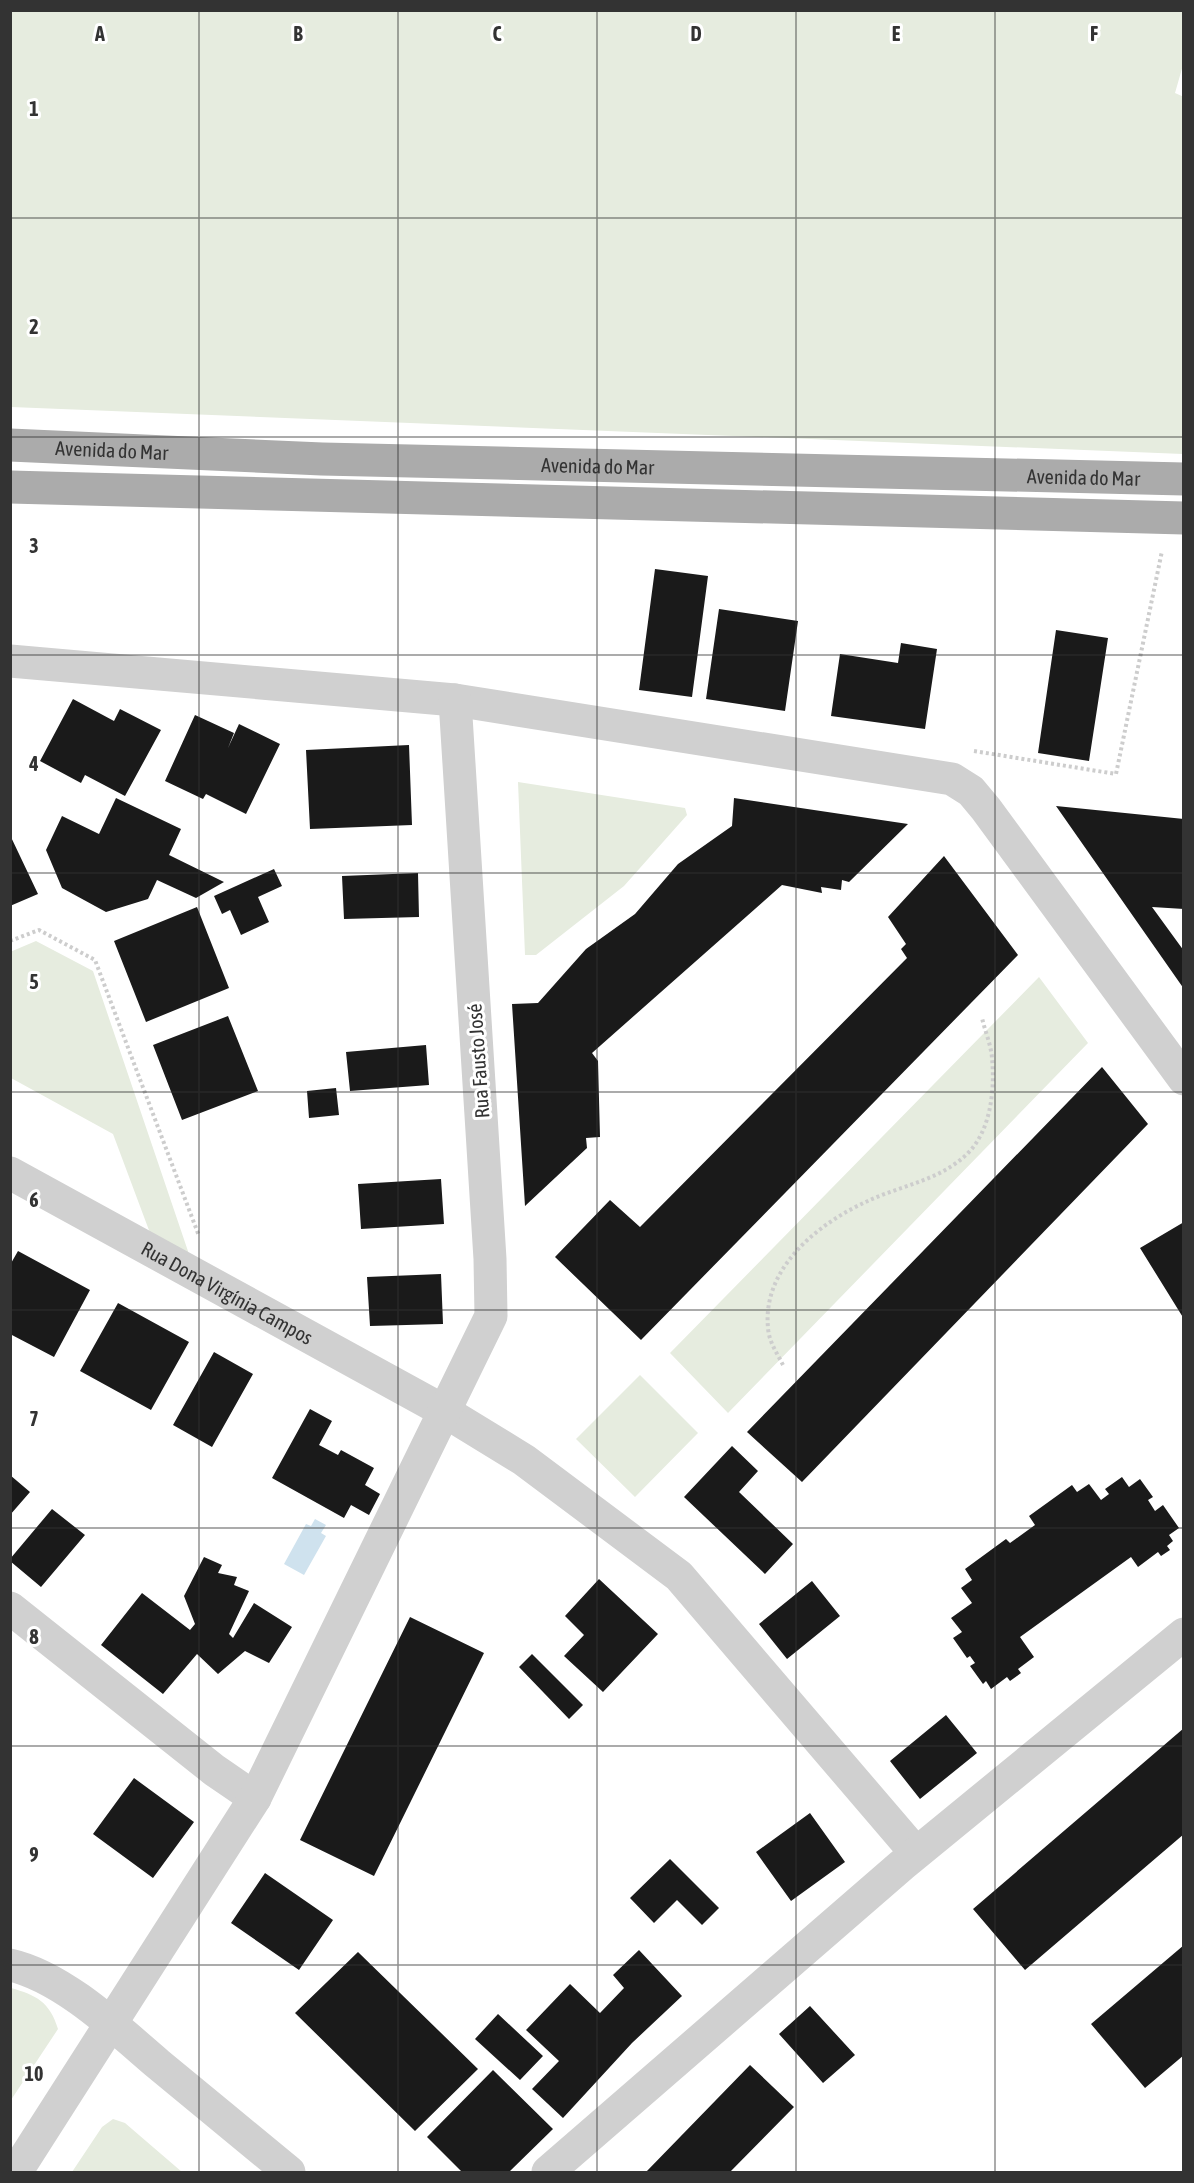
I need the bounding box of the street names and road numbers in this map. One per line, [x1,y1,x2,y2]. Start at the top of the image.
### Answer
street label: Avenida do Mar [55,436,170,464]
street label: Avenida do Mar [541,453,655,478]
street label: Avenida do Mar [1027,464,1141,490]
street label: Rua Fausto José [463,1003,493,1119]
street label: Rua Dona Virgínia Campos [138,1236,317,1349]

